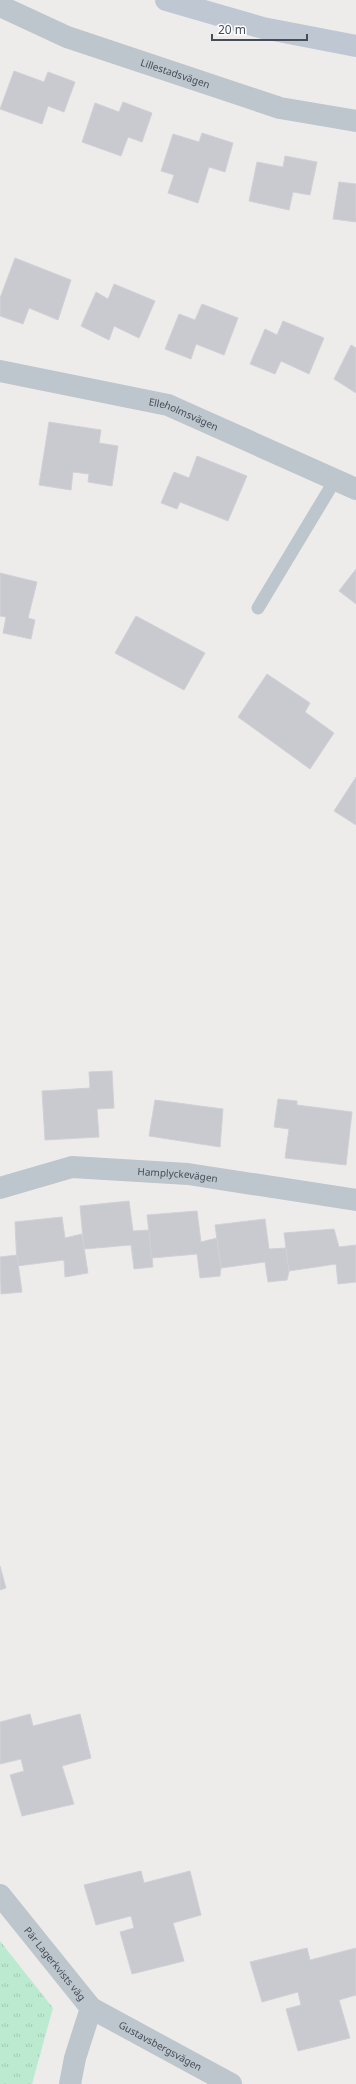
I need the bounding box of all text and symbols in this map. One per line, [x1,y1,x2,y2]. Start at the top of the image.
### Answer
scale bar [212,16,307,42]
text: 20 m [218,21,246,38]
street label: Lillestadsvägen [139,55,212,91]
street label: Elleholmsvägen [148,394,221,434]
street label: Hamplyckevägen [137,1164,219,1186]
street label: Pär Lagerkvists väg [21,1924,89,2003]
street label: Gustavsbergsvägen [116,2017,205,2074]

